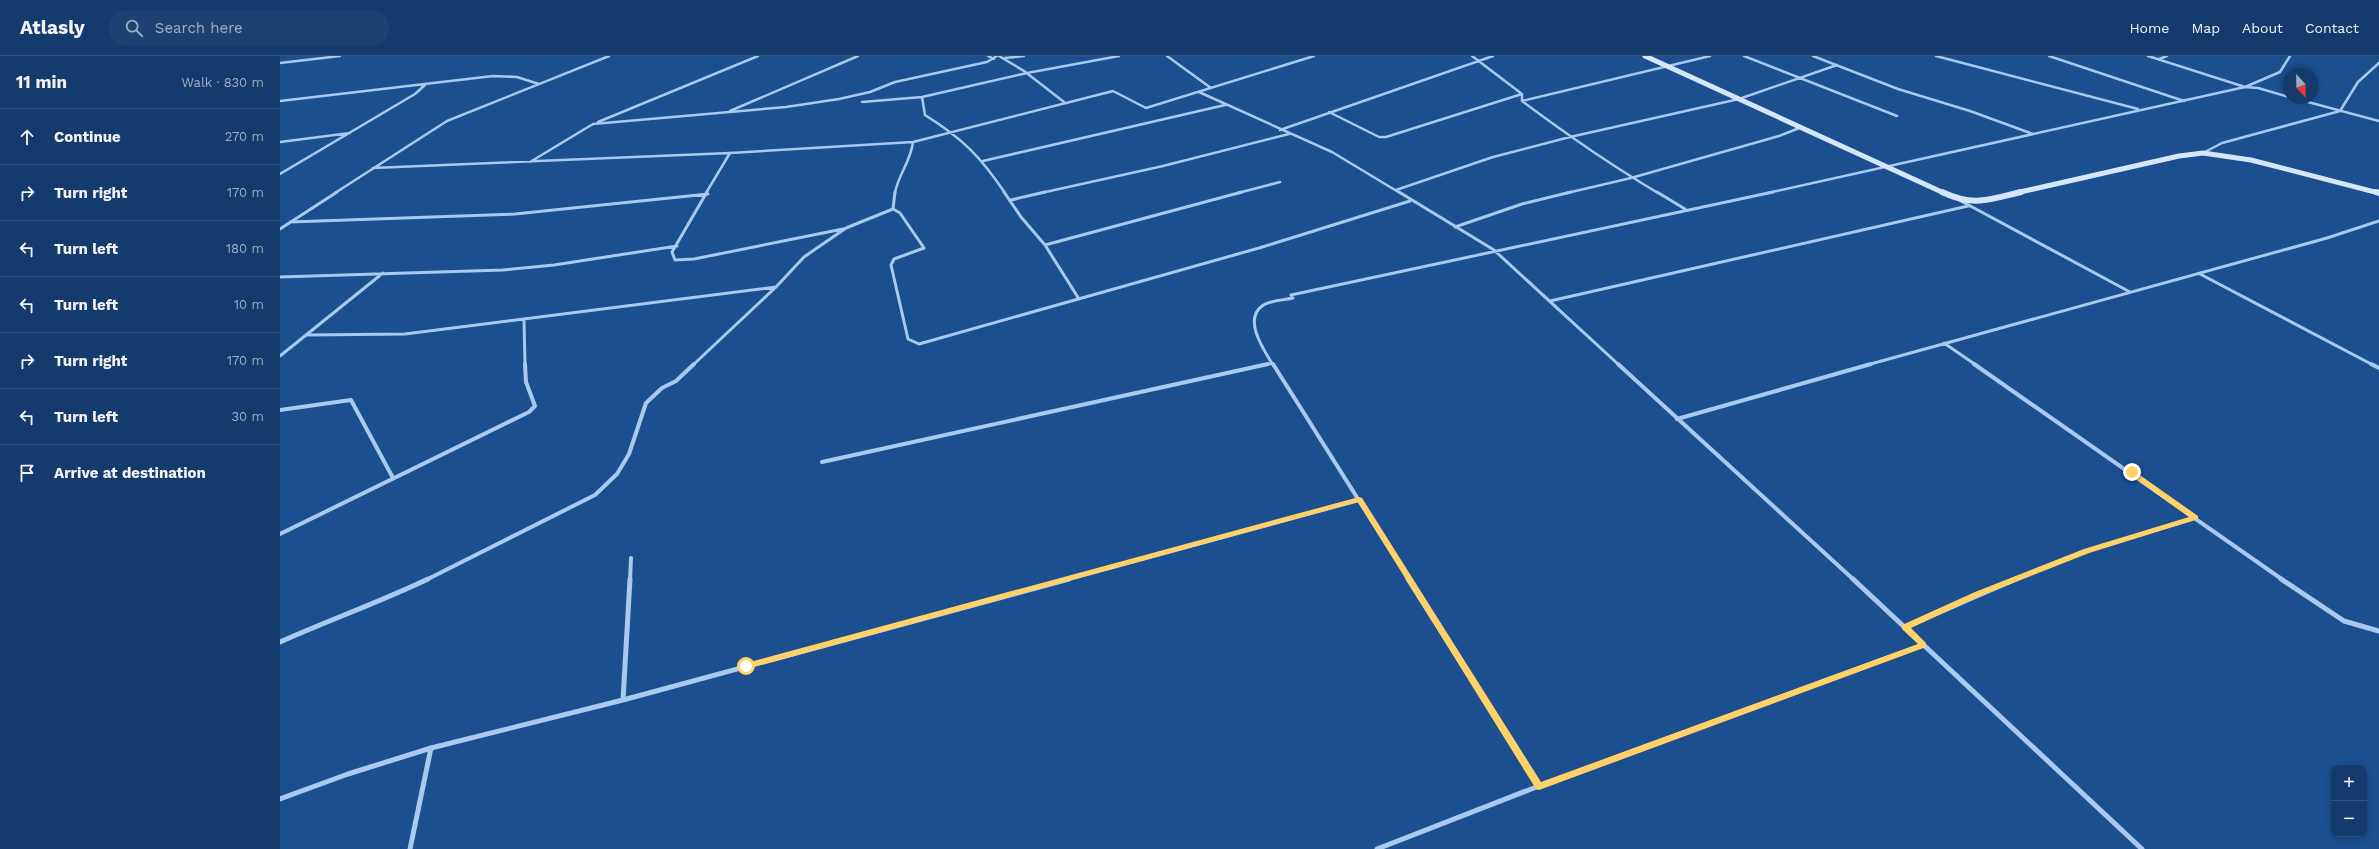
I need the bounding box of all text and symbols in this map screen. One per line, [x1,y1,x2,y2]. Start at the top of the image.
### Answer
search box [109,10,389,46]
text: Atlasly [20,16,85,39]
icon: search [123,17,145,39]
text: Search here [155,19,243,37]
text: Home [2129,20,2169,36]
text: Map [2191,20,2220,36]
text: About [2242,20,2283,36]
text: Contact [2305,20,2359,36]
north arrow [2283,68,2319,104]
text: 11 min [16,72,67,92]
text: Walk · 830 m [182,75,264,90]
icon: ahead [16,126,38,148]
text: Continue [54,128,121,146]
text: 270 m [225,129,264,144]
icon: right [16,182,38,204]
text: Turn right [54,184,127,202]
text: 170 m [227,185,264,200]
icon: left [16,238,38,260]
text: Turn left [54,240,118,258]
text: 180 m [226,241,264,256]
icon: left [16,294,38,316]
text: Turn left [54,296,118,314]
text: 10 m [234,297,264,312]
icon: right [16,350,38,372]
text: Turn right [54,352,127,370]
text: 170 m [227,353,264,368]
icon: left [16,406,38,428]
text: Turn left [54,408,118,426]
text: 30 m [232,409,264,424]
icon: arrive [16,462,38,484]
route end [2123,463,2141,481]
text: Arrive at destination [54,464,206,482]
route start [737,657,755,675]
map controls [2331,765,2367,837]
button: + [2331,765,2367,801]
button: − [2331,801,2367,837]

